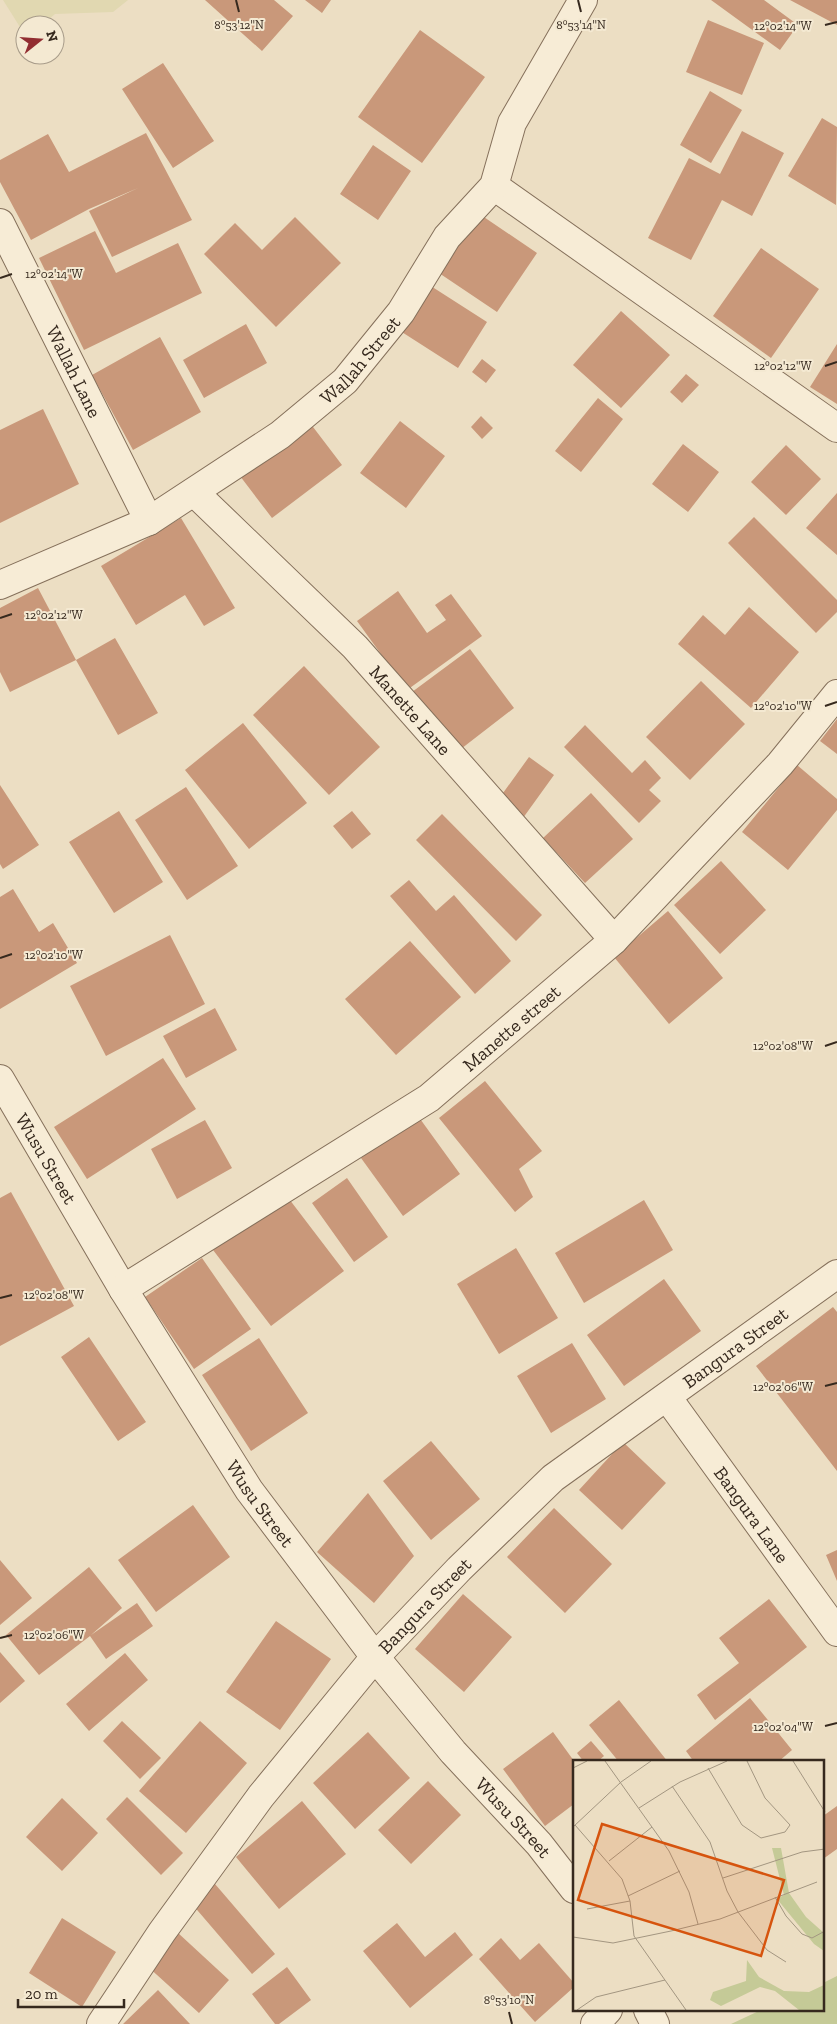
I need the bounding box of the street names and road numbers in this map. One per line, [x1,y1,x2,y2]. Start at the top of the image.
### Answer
street label: Wallah Street [315,311,405,409]
street label: Wallah Lane [42,322,107,421]
street label: Manette Lane [365,660,456,760]
street label: Manette street [458,980,565,1076]
street label: Wusu Street [11,1109,82,1208]
street label: Bangura Street [678,1302,792,1393]
street label: Wusu Street [222,1456,299,1551]
street label: Bangura Lane [709,1462,795,1567]
street label: Bangura Street [373,1552,476,1658]
street label: Wusu Street [471,1772,557,1862]

